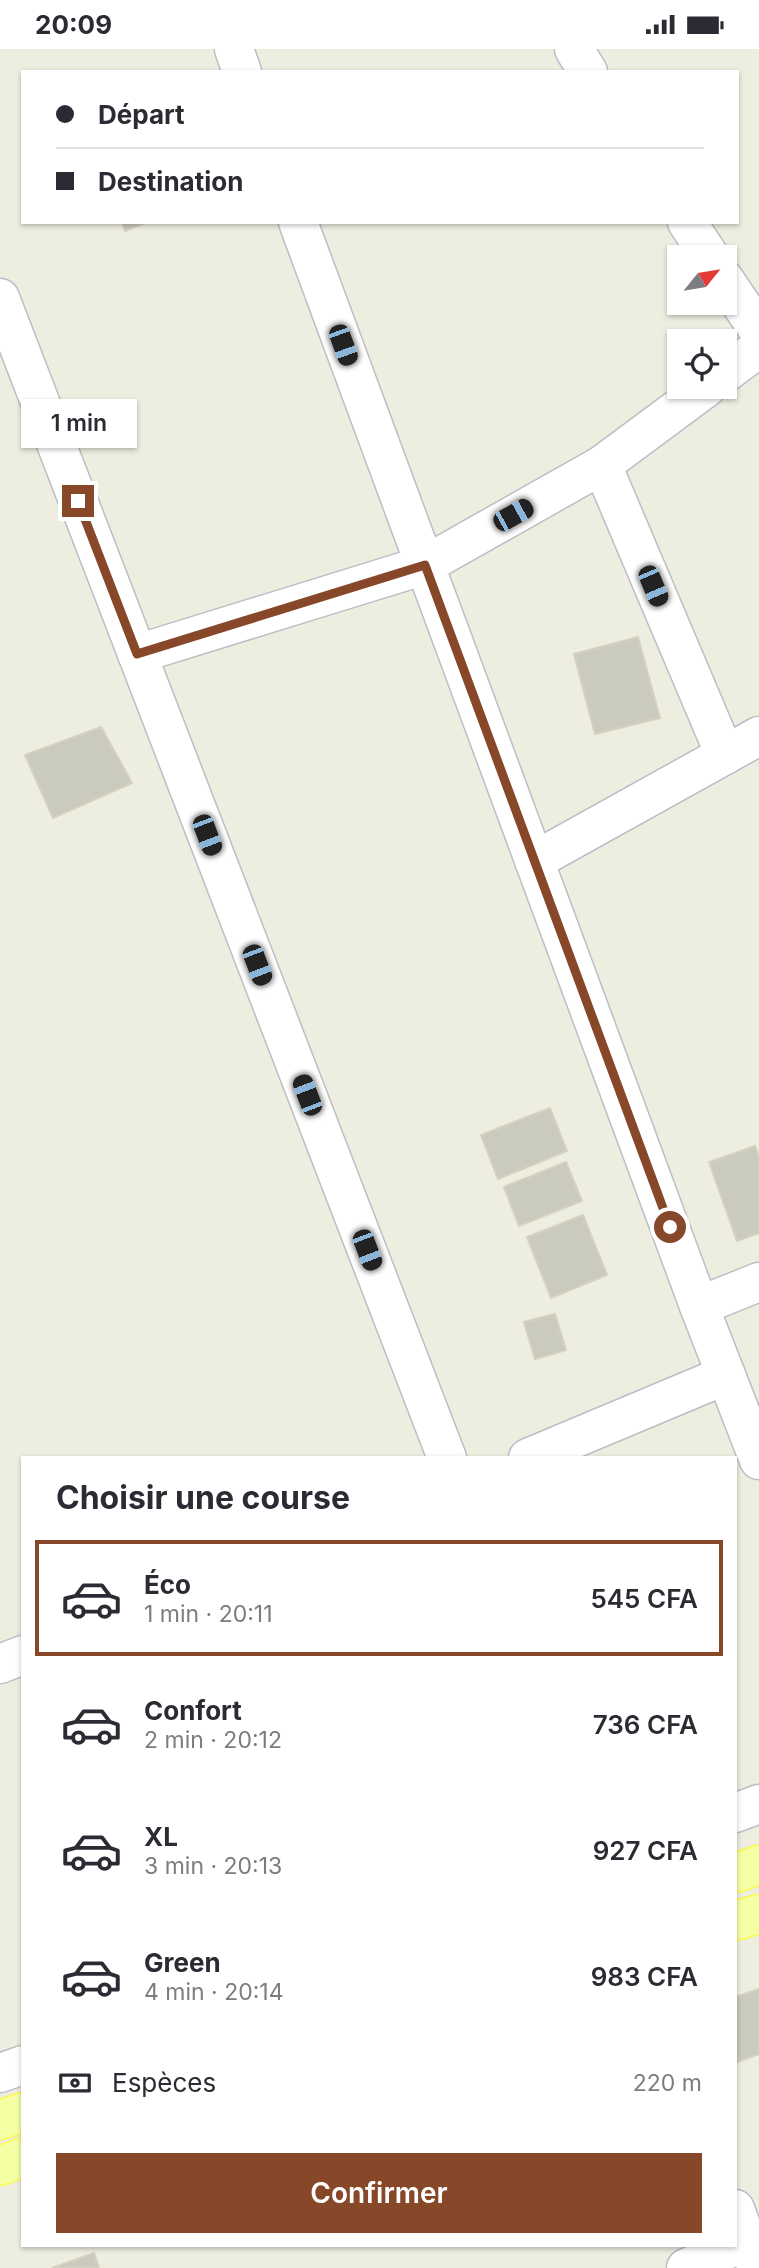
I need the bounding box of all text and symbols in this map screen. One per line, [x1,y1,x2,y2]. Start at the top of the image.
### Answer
text: 20:09 [35,9,112,40]
text: Départ [98,99,185,130]
text: Destination [98,166,243,197]
north arrow [667,245,737,315]
map controls [667,245,737,399]
car [326,322,361,368]
button: locate [667,329,737,399]
callout: 1 min [20,399,136,449]
text: 1 min [51,409,107,437]
route end [62,485,94,517]
car [490,496,537,534]
car [636,563,671,609]
car [190,812,225,858]
car [240,942,275,988]
car [290,1072,325,1118]
route start [654,1211,686,1243]
car [350,1227,385,1273]
text: Choisir une course [56,1478,350,1517]
icon: car [60,1567,123,1630]
text: Éco [144,1569,191,1600]
text: 545 CFA [590,1583,698,1614]
text: 1 min · 20:11 [144,1600,273,1628]
icon: car [60,1693,123,1756]
text: Confort [144,1695,242,1726]
text: 736 CFA [593,1709,698,1740]
text: 2 min · 20:12 [144,1726,282,1754]
icon: car [60,1819,123,1882]
text: XL [144,1821,178,1852]
text: 927 CFA [593,1835,698,1866]
text: 3 min · 20:13 [144,1852,282,1880]
icon: car [60,1945,123,2008]
text: Green [144,1947,221,1978]
text: 983 CFA [591,1961,698,1992]
text: 4 min · 20:14 [144,1978,284,2006]
icon: cash [56,2064,94,2102]
text: Espèces [112,2067,216,2098]
text: 220 m [633,2069,702,2097]
button: Confirmer [56,2153,702,2233]

